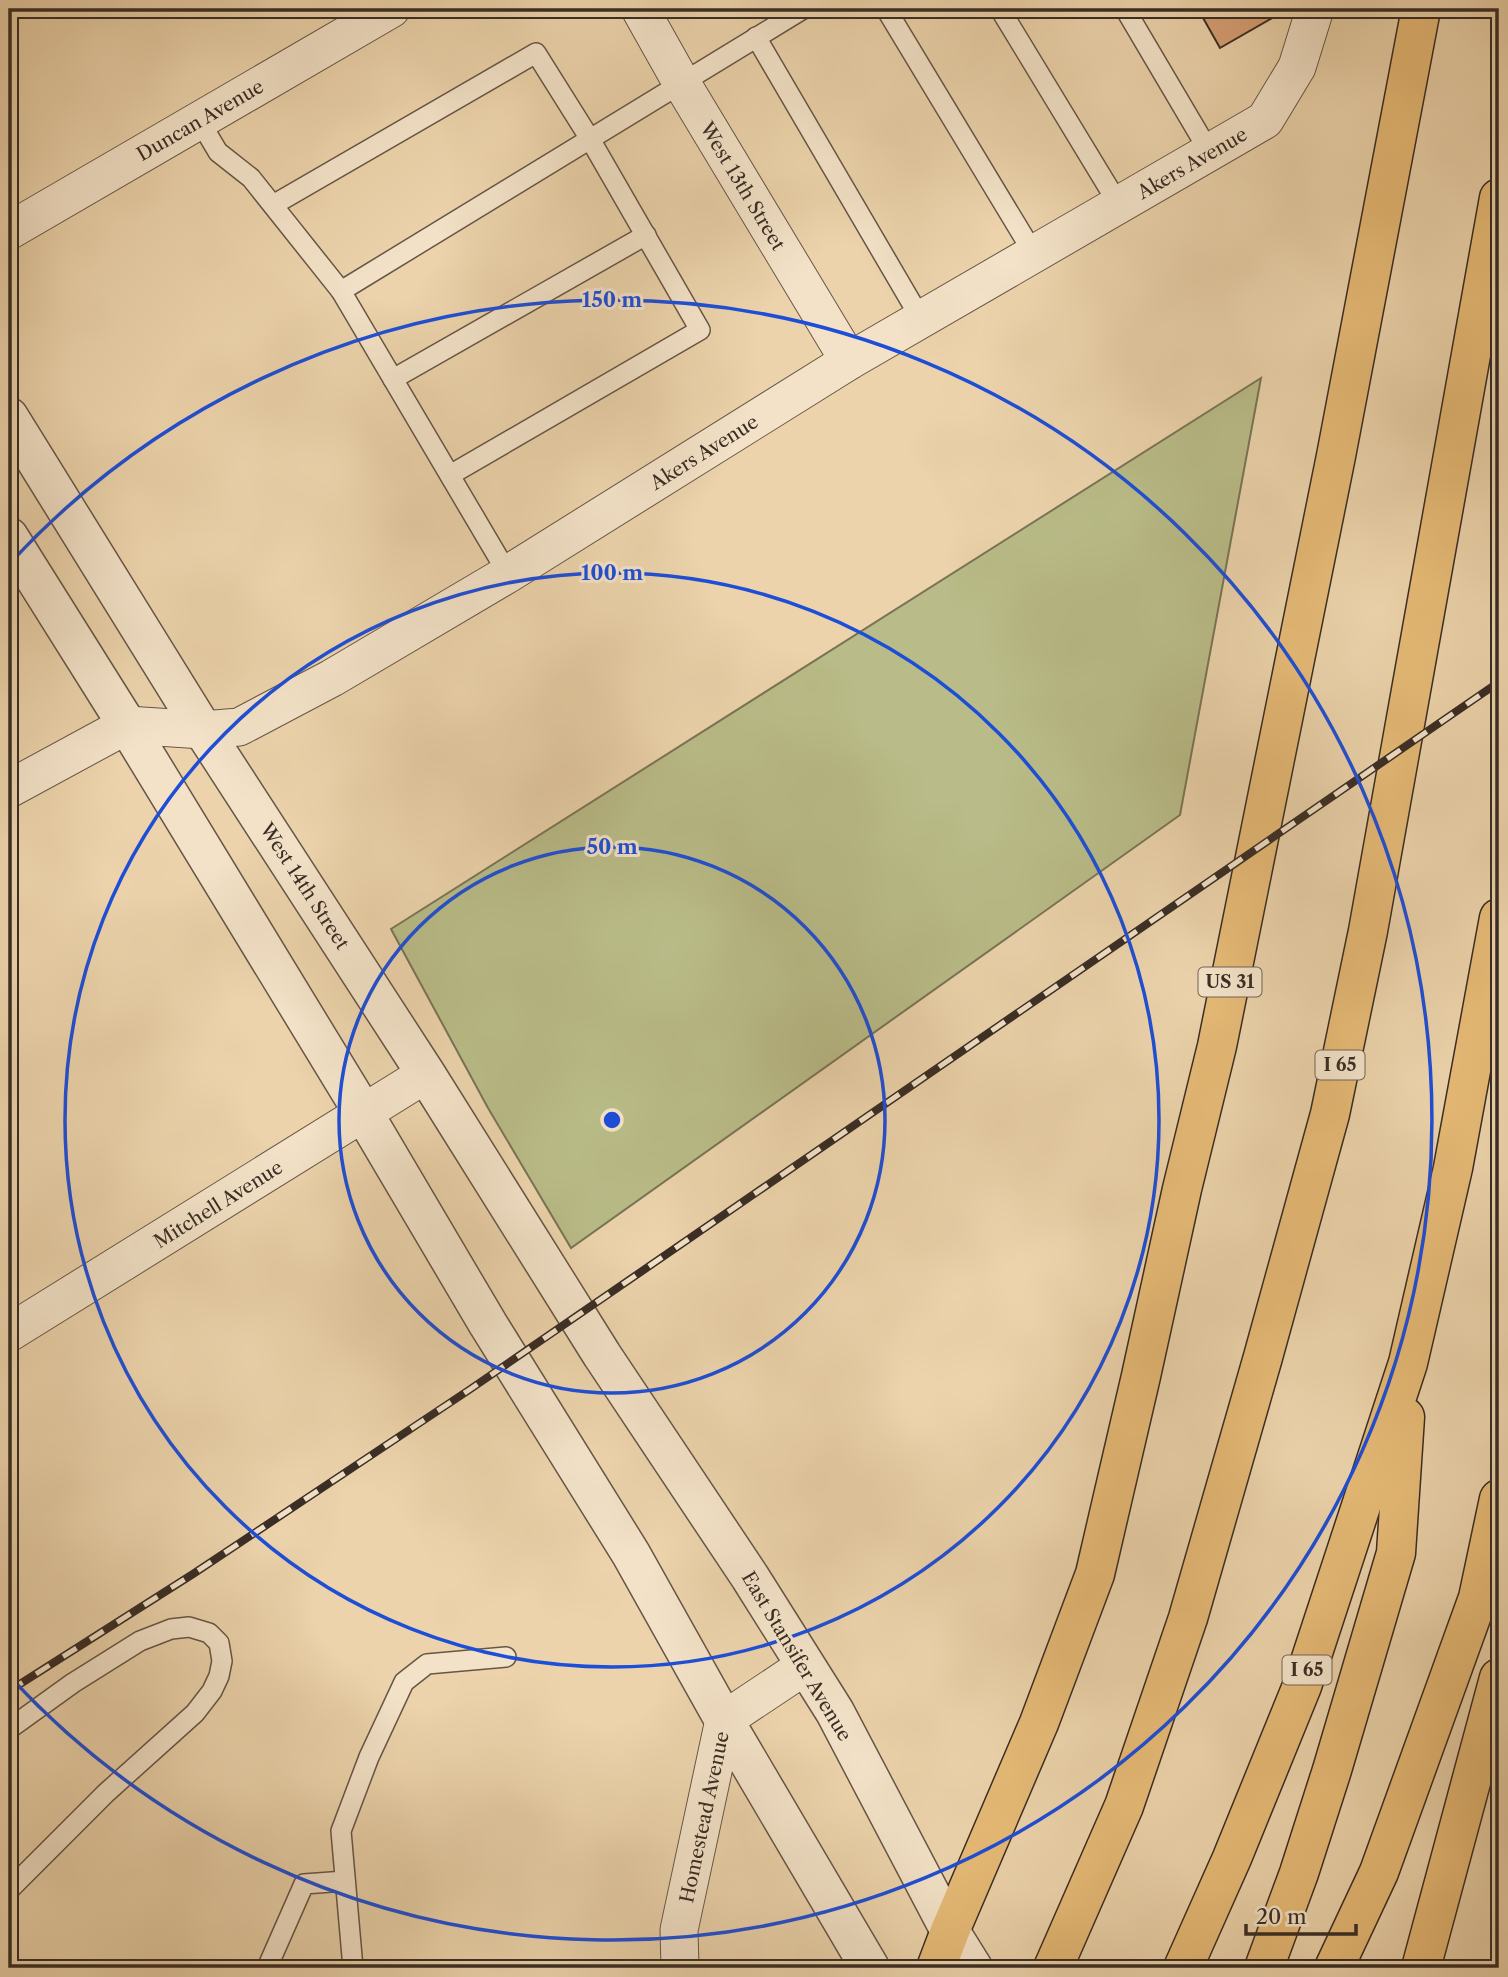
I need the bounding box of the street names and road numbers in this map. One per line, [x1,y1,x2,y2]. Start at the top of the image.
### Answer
street label: Duncan Avenue [133,75,268,166]
street label: West 13th Street [695,117,790,255]
street label: Akers Avenue [1132,123,1251,205]
street label: Akers Avenue [645,410,763,495]
street label: West 14th Street [255,818,354,954]
road number: US 31 [1198,967,1262,996]
road number: I 65 [1316,1050,1364,1080]
street label: Mitchell Avenue [150,1156,287,1253]
street label: East Stansifer Avenue [737,1567,856,1745]
road number: I 65 [1282,1656,1332,1685]
street label: Homestead Avenue [675,1729,734,1905]

